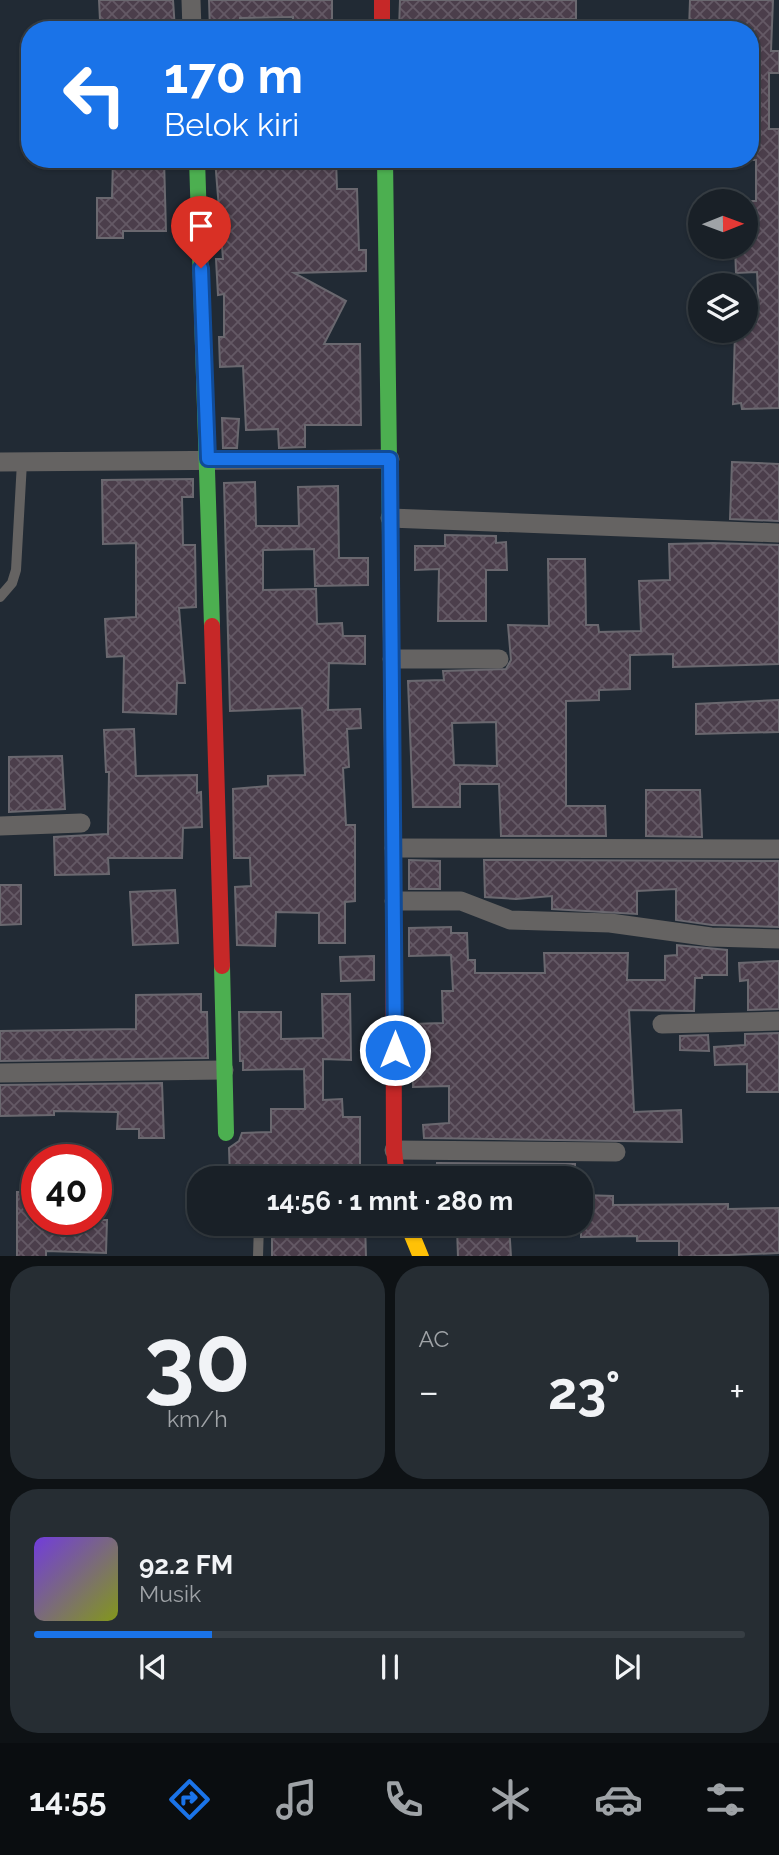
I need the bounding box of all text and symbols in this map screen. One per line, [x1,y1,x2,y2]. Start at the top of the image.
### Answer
text: 170 m [164,47,303,104]
icon: left [49,49,140,140]
text: Belok kiri [164,106,299,143]
north arrow [688,189,758,259]
map controls [688,189,758,343]
pin [171,196,231,268]
icon: arrive [182,207,220,245]
button: layers [688,273,758,343]
position arrow [358,1013,432,1087]
speed limit sign: 40 [21,1144,112,1235]
text: 14:56 · 1 mnt · 280 m [267,1186,513,1216]
text: 30 [144,1306,251,1413]
text: AC [419,1325,449,1352]
text: 23° [548,1360,620,1421]
text: − [419,1369,439,1414]
text: + [729,1369,745,1414]
text: km/h [167,1405,228,1432]
text: 92.2 FM [139,1550,233,1580]
text: Musik [139,1580,201,1607]
icon: previous [134,1648,172,1686]
icon: pause [371,1648,409,1686]
icon: next [608,1648,646,1686]
icon: directions [165,1775,214,1824]
icon: music [272,1775,321,1824]
icon: phone [379,1775,428,1824]
icon: climate [486,1775,535,1824]
icon: car [594,1775,643,1824]
icon: filters [701,1775,750,1824]
text: 14:55 [29,1781,107,1818]

